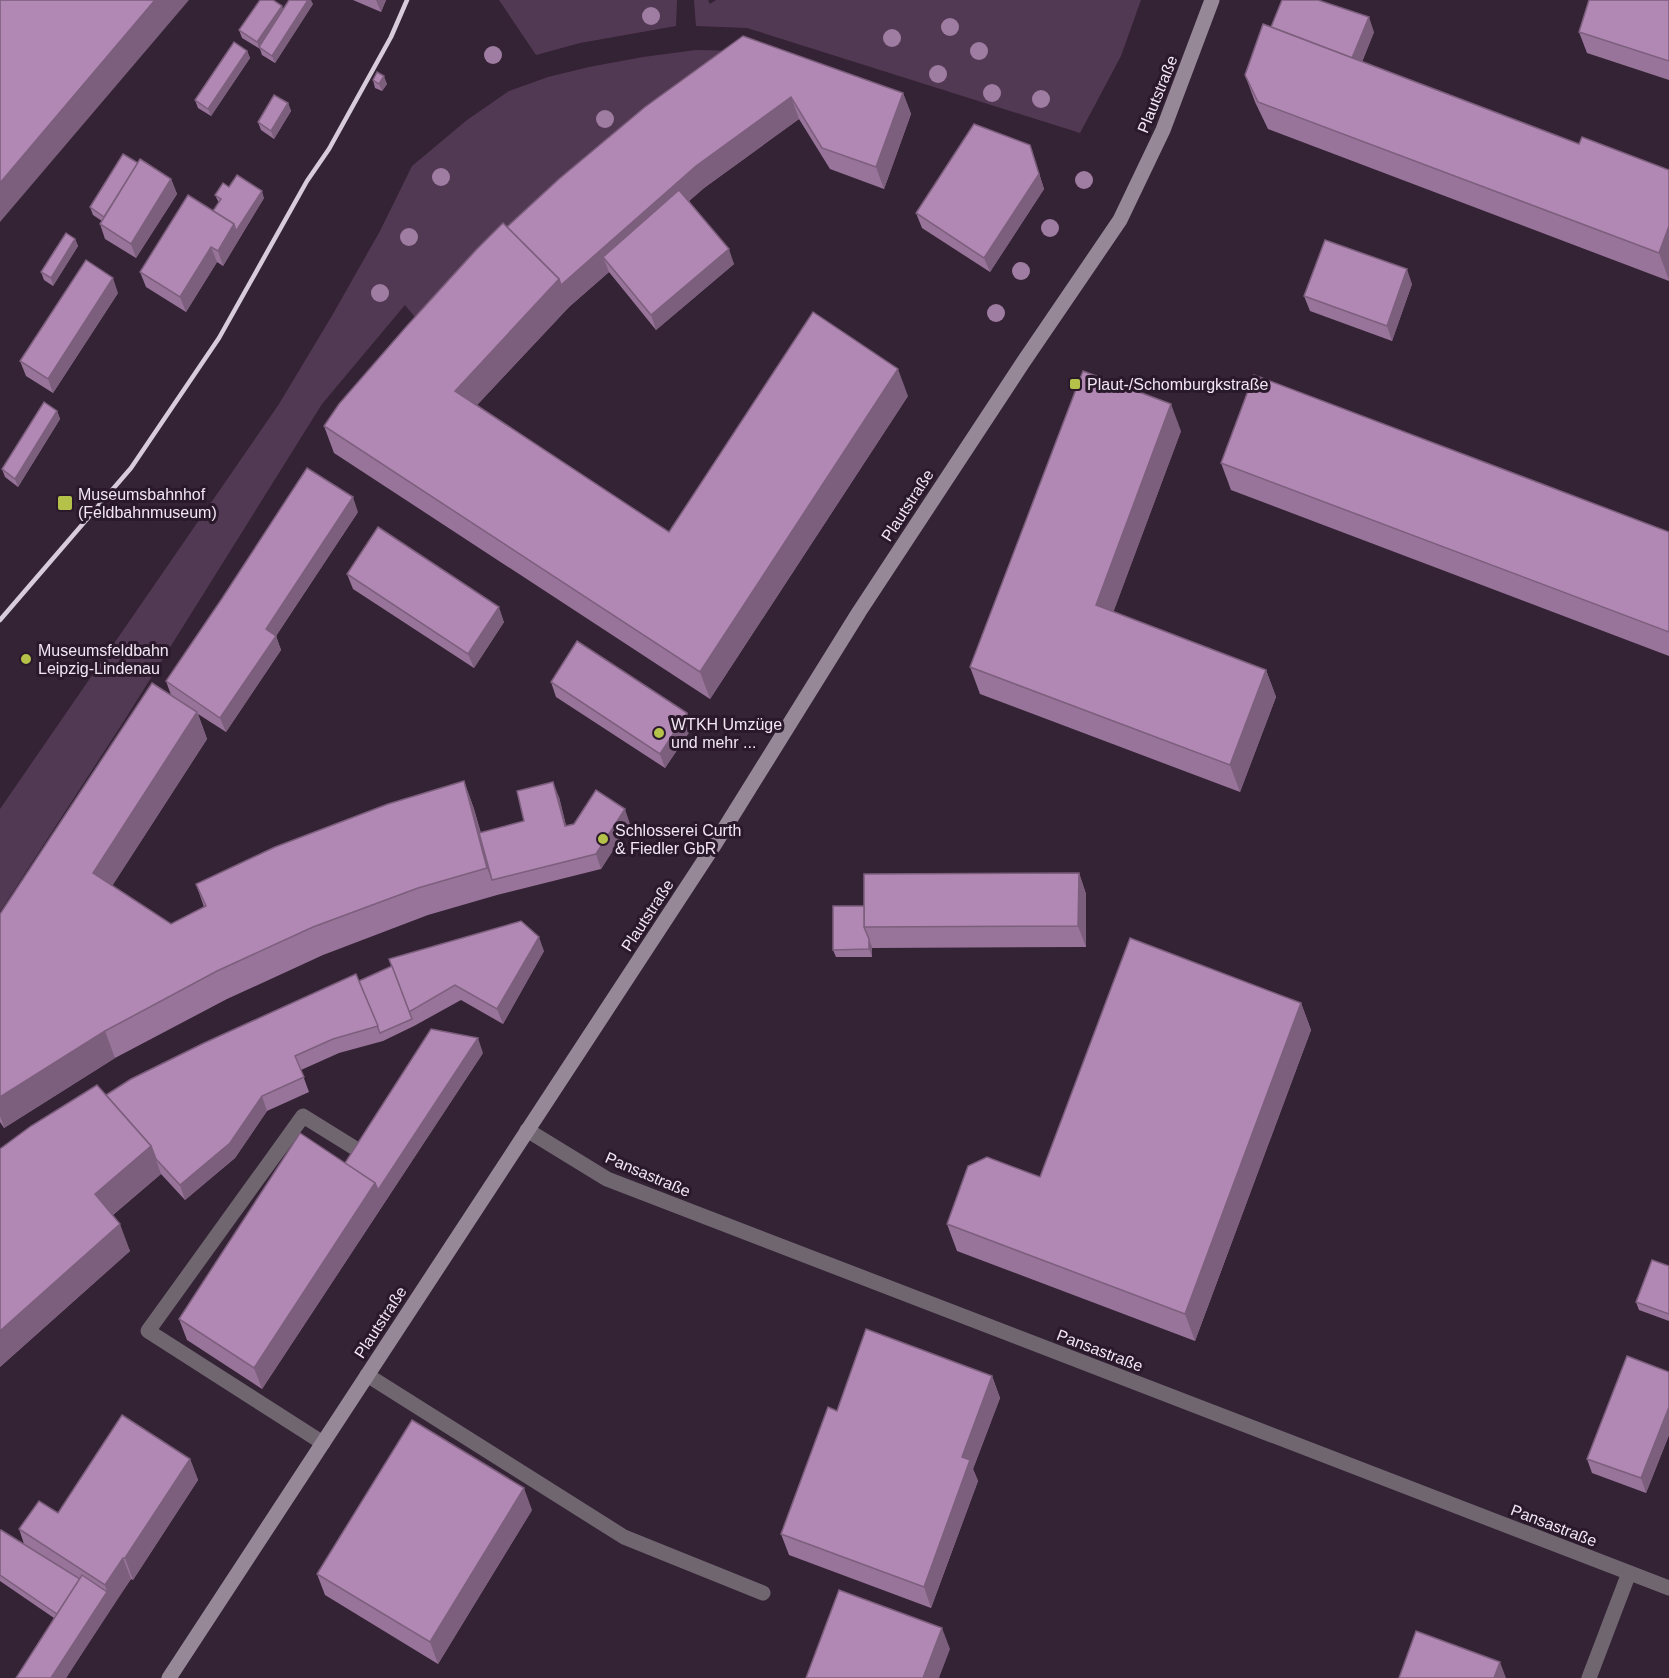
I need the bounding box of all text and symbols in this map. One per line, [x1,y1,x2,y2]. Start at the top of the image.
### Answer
street label: Plautstraße [1134,53,1181,135]
place label: Plaut-/Schomburgkstraße [1087,376,1269,393]
marker: Plaut-/Schomburgkstraße [1068,377,1082,391]
street label: Plautstraße [878,466,937,544]
place label: Museumsbahnhof (Feldbahnmuseum) [78,486,217,521]
marker: Museumsbahnhof (Feldbahnmuseum) [56,494,74,512]
place label: Museumsfeldbahn Leipzig-Lindenau [38,642,169,677]
marker: Museumsfeldbahn Leipzig-Lindenau [19,652,33,666]
place label: WTKH Umzüge und mehr ... [671,716,782,751]
marker: WTKH Umzüge und mehr ... [652,726,666,740]
place label: Schlosserei Curth & Fiedler GbR [615,822,741,857]
marker: Schlosserei Curth & Fiedler GbR [596,832,610,846]
street label: Plautstraße [618,876,677,954]
street label: Pansastraße [603,1149,693,1200]
street label: Plautstraße [351,1283,410,1361]
street label: Pansastraße [1054,1326,1145,1375]
street label: Pansastraße [1508,1501,1599,1550]

